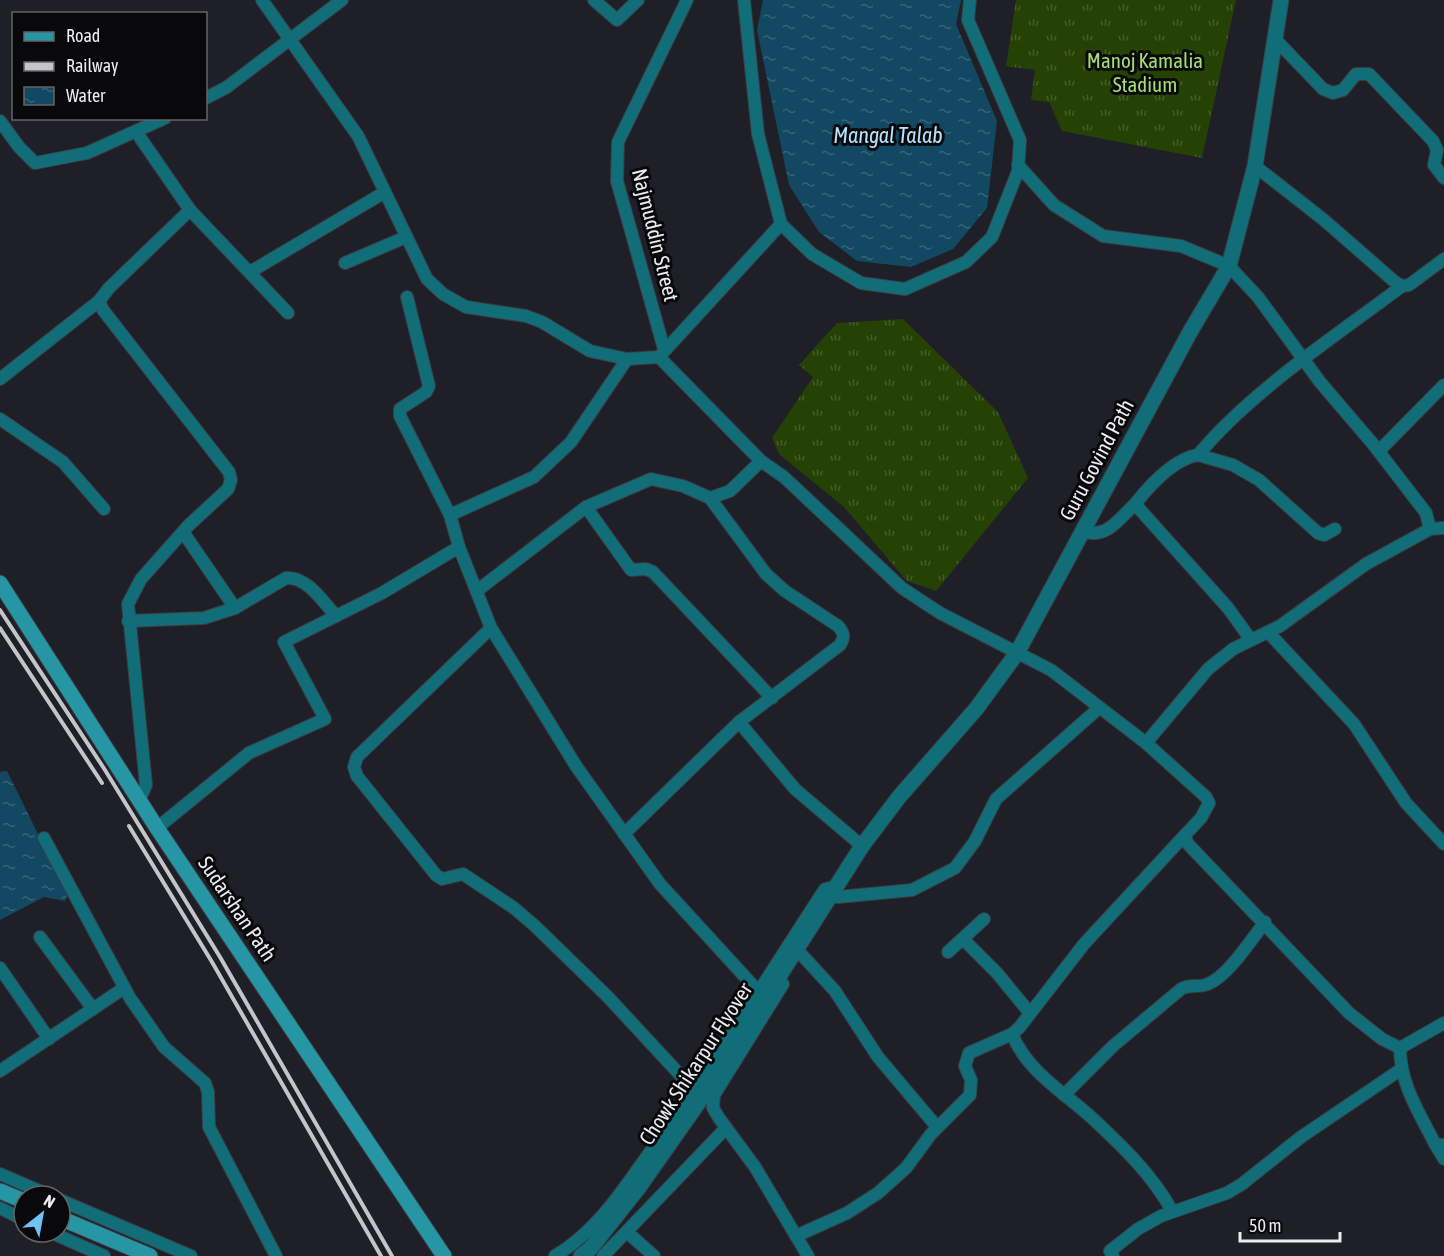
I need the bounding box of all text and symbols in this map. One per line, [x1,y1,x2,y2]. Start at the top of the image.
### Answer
legend [12,12,207,120]
text: Road [66,25,100,46]
park label: Manoj Kamalia Stadium [1087,48,1203,96]
text: Railway [66,55,118,76]
text: Water [66,85,106,106]
water label: Mangal Talab [833,122,943,148]
street label: Najmuddin Street [628,166,684,304]
street label: Guru Govind Path [1054,395,1138,524]
street label: Sudarshan Path [194,852,282,965]
street label: Chowk Shikarpur Flyover [634,977,757,1149]
north arrow [12,1184,72,1244]
text: N [41,1191,58,1211]
scale bar [1240,1205,1340,1243]
text: 50 m [1249,1215,1281,1236]

